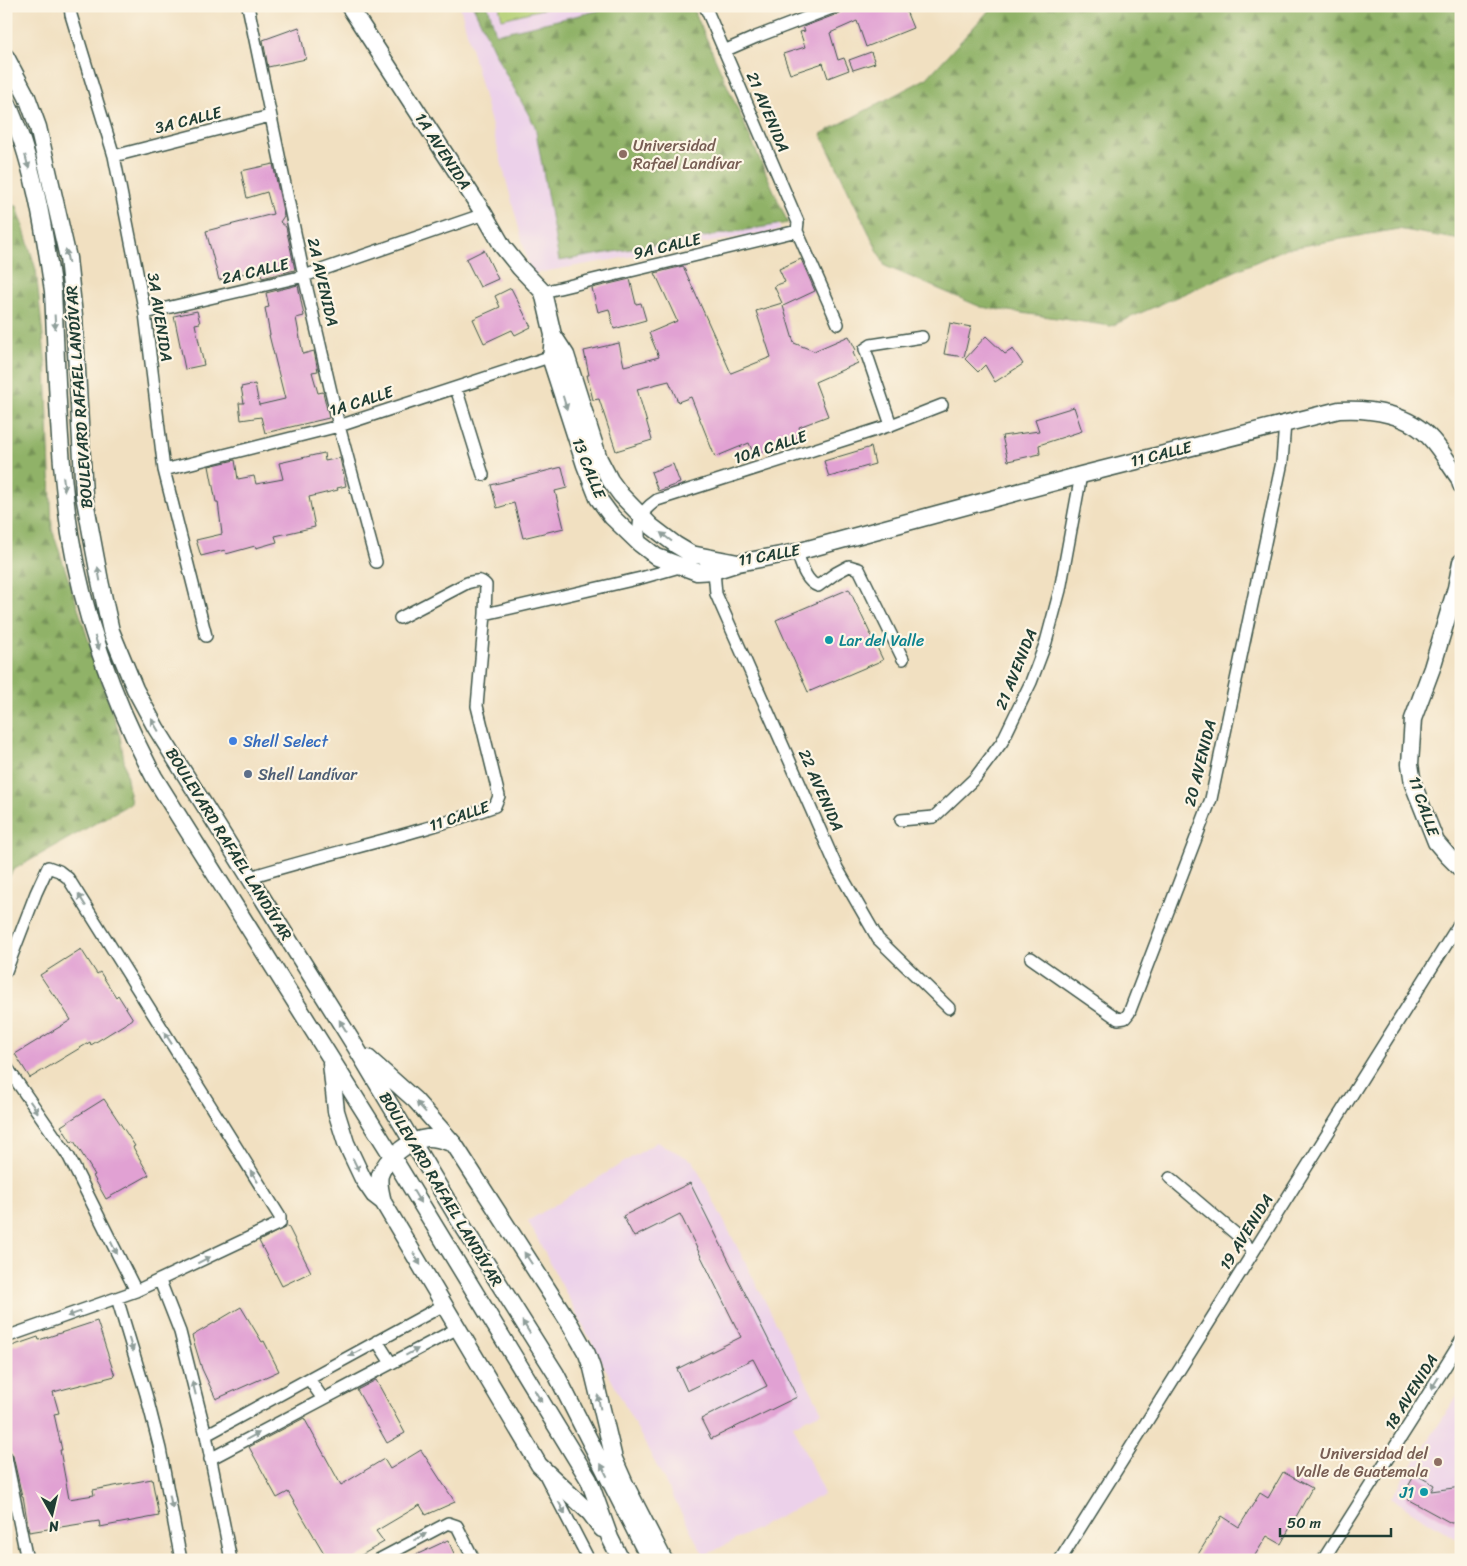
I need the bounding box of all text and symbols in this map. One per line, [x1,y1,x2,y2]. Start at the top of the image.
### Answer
street label: 21 AVENIDA [738,67,798,157]
street label: 3A CALLE [152,97,225,142]
street label: 1A AVENIDA [407,106,479,196]
place label: Universidad Rafael Landívar [633,131,743,178]
marker: Universidad Rafael Landívar [617,148,629,160]
one-way arrow [24,155,32,170]
street label: 9A CALLE [630,224,705,268]
street label: 2A AVENIDA [299,235,347,329]
one-way arrow [63,248,71,264]
street label: 2A CALLE [219,249,292,293]
street label: 3A AVENIDA [139,270,181,364]
street label: BOULEVARD RAFAEL LANDÍVAR [57,284,101,509]
one-way arrow [51,314,59,330]
street label: 1A CALLE [325,377,398,425]
one-way arrow [562,396,569,411]
street label: 10A CALLE [730,421,812,472]
street label: 11 CALLE [1127,432,1196,476]
street label: 13 CALLE [564,433,615,504]
one-way arrow [60,477,68,493]
one-way arrow [659,532,673,542]
street label: 11 CALLE [736,535,803,575]
one-way arrow [94,566,102,582]
street label: 21 AVENIDA [987,624,1045,714]
place label: Lar del Valle [839,626,924,655]
marker: Lar del Valle [823,634,835,646]
one-way arrow [93,636,101,651]
street label: 20 AVENIDA [1175,716,1225,810]
one-way arrow [150,719,159,732]
place label: Shell Select [243,727,328,756]
marker: Shell Select [227,735,239,747]
street label: BOULEVARD RAFAEL LANDÍVAR [158,742,301,947]
street label: 22 AVENIDA [790,744,852,836]
place label: Shell Landívar [258,760,358,789]
marker: Shell Landívar [242,768,254,780]
street label: 11 CALLE [1400,772,1448,841]
street label: 11 CALLE [425,792,494,840]
one-way arrow [77,894,86,907]
one-way arrow [338,1020,347,1033]
one-way arrow [163,1032,173,1045]
street label: BOULEVARD RAFAEL LANDÍVAR [371,1086,511,1292]
one-way arrow [29,1100,39,1113]
one-way arrow [415,1102,427,1114]
one-way arrow [352,1158,361,1173]
one-way arrow [249,1169,259,1182]
street label: 19 AVENIDA [1211,1188,1281,1276]
one-way arrow [413,1191,422,1204]
one-way arrow [110,1240,118,1255]
one-way arrow [523,1251,532,1265]
one-way arrow [412,1252,421,1266]
one-way arrow [197,1256,211,1264]
one-way arrow [66,1310,81,1318]
one-way arrow [521,1321,531,1334]
one-way arrow [128,1337,136,1352]
one-way arrow [405,1348,419,1356]
street label: 18 AVENIDA [1376,1348,1446,1436]
one-way arrow [348,1349,362,1358]
one-way arrow [1431,1376,1440,1389]
one-way arrow [190,1380,198,1395]
one-way arrow [533,1390,542,1403]
one-way arrow [595,1394,603,1410]
one-way arrow [246,1432,260,1440]
place label: Universidad del Valle de Guatemala [1296,1439,1429,1486]
marker: Universidad del Valle de Guatemala [1432,1456,1444,1468]
one-way arrow [600,1462,608,1477]
place label: J1 [1399,1478,1414,1507]
marker: J1 [1418,1486,1430,1498]
north arrow [28,1488,78,1538]
one-way arrow [167,1495,175,1511]
one-way arrow [558,1501,566,1515]
scale bar [1280,1506,1391,1538]
text: 50 m [1287,1510,1322,1536]
text: N [47,1513,61,1539]
one-way arrow [414,1532,427,1541]

